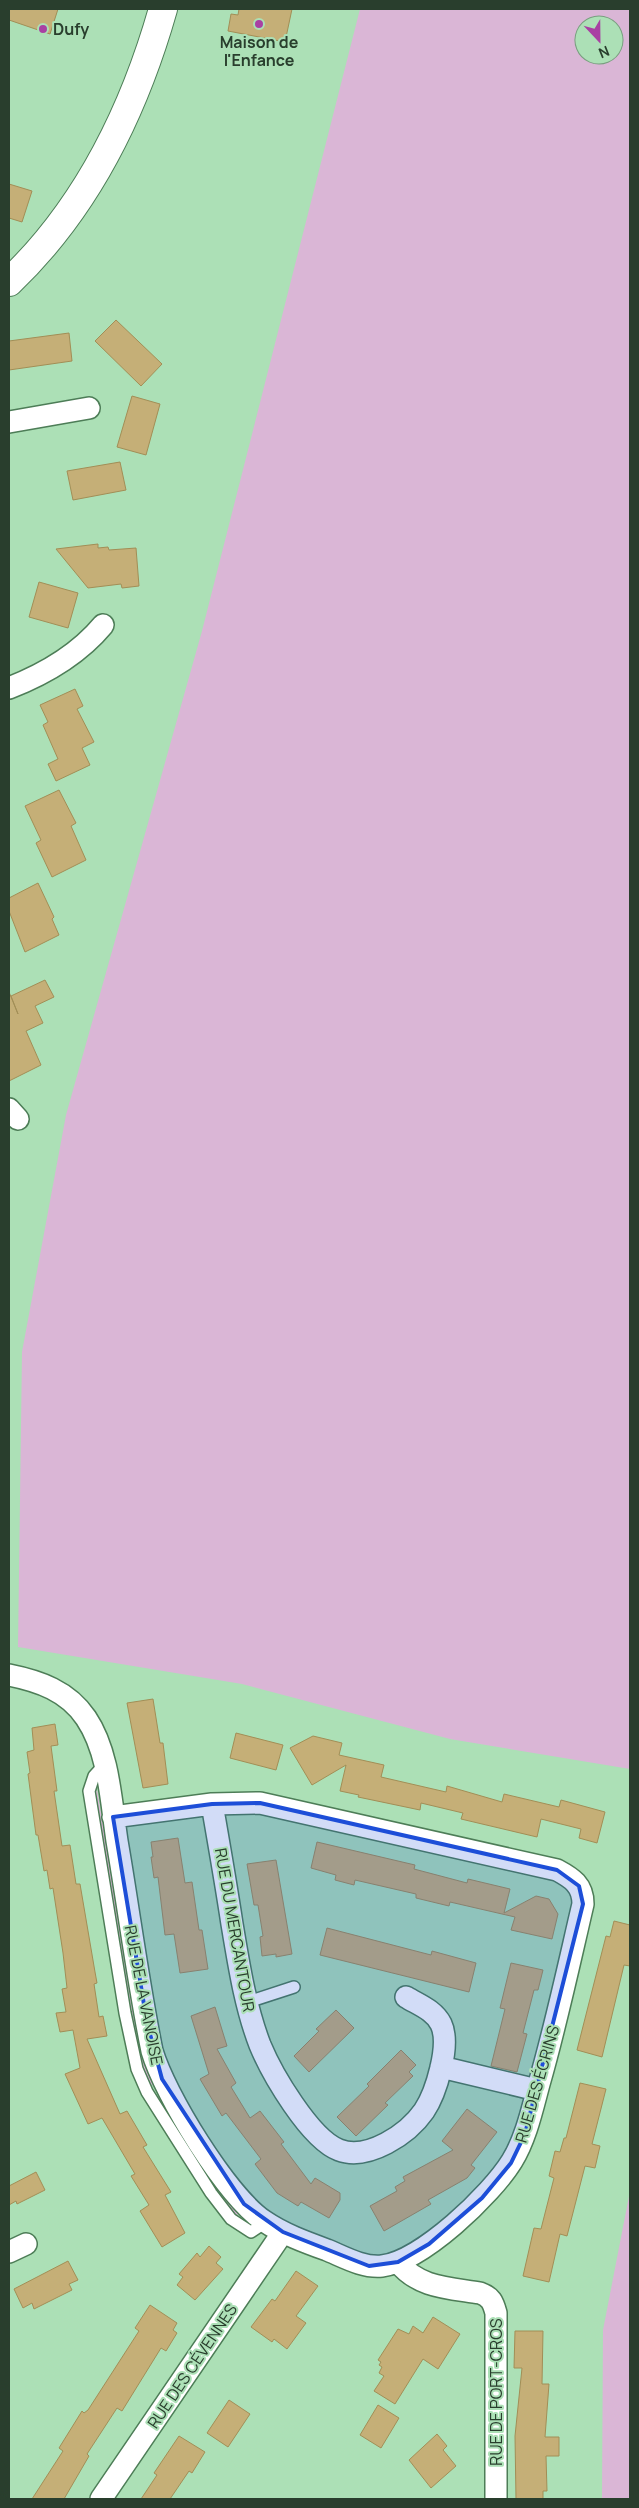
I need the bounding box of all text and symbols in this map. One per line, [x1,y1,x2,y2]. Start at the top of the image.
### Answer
north arrow [574,15,624,65]
place label: Dufy [53,18,89,40]
marker: Maison de l'Enfance [253,18,265,30]
marker: Dufy [37,23,49,35]
place label: Maison de l'Enfance [220,31,299,71]
text: N [596,42,612,63]
street label: RUE DU MERCANTOUR [210,1846,260,2014]
street label: RUE DE LA VANOISE [120,1923,168,2067]
street label: RUE DES ÉCRINS [510,2023,564,2145]
street label: RUE DES CÉVENNES [142,2299,242,2433]
street label: RUE DE PORT-CROS [485,2318,507,2466]

